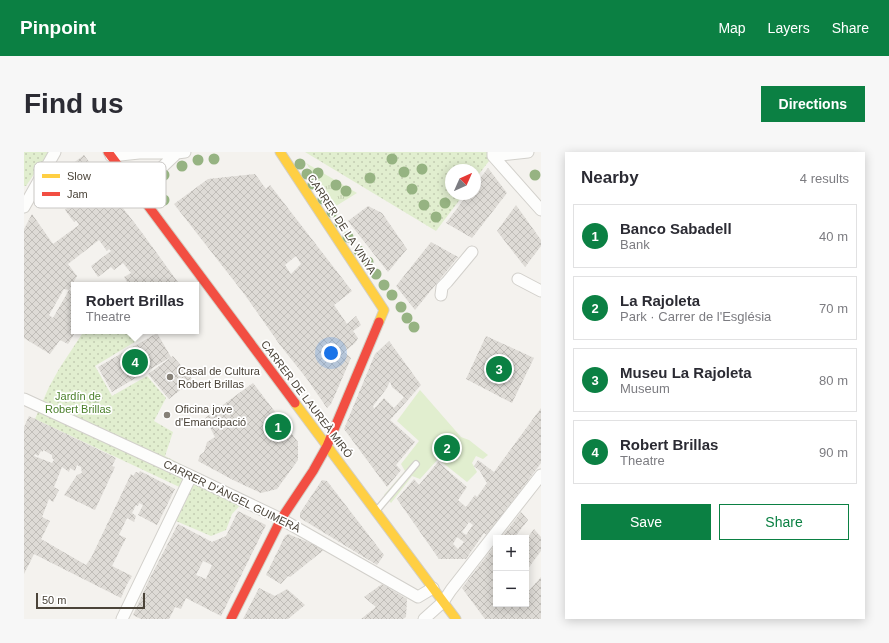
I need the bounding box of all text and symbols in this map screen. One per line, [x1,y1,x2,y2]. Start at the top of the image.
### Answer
text: Pinpoint [20,17,96,38]
text: Map [718,20,746,36]
text: Layers [768,20,810,36]
text: Share [832,20,869,36]
button: Directions [761,86,865,122]
text: Find us [24,88,124,119]
legend [34,162,166,208]
north arrow [445,164,481,200]
text: Nearby [581,168,639,187]
text: Slow [67,170,91,182]
text: 4 results [800,171,849,186]
street label: CARRER DE LA VINYA [305,172,379,276]
text: Jam [67,188,88,200]
text: Banco Sabadell [620,220,732,237]
text: 1 [591,229,599,244]
text: 40 m [819,229,848,244]
text: Bank [620,237,650,252]
popup [71,282,199,334]
text: Robert Brillas [86,292,184,309]
text: La Rajoleta [620,292,700,309]
text: 2 [591,301,599,316]
text: 70 m [819,301,848,316]
text: Theatre [86,309,131,324]
text: Park · Carrer de l'Església [620,309,771,324]
street label: CARRER DE LAUREÀ MIRÓ [259,338,355,460]
your location [321,343,341,363]
pin: 4 [122,347,148,377]
pin: 3 [486,354,512,384]
text: Museu La Rajoleta [620,364,752,381]
place label: Casal de Cultura Robert Brillas [178,365,261,390]
marker: Casal de Cultura Robert Brillas [165,372,175,382]
text: 3 [591,373,599,388]
text: 80 m [819,373,848,388]
text: Museum [620,381,670,396]
park label: Jardín de Robert Brillas [45,390,112,415]
place label: Oficina jove d'Emancipació [175,403,246,428]
marker: Oficina jove d'Emancipació [162,410,172,420]
pin: 1 [265,412,291,442]
pin: 2 [434,433,460,463]
text: Robert Brillas [620,436,718,453]
text: 4 [591,445,599,460]
text: 90 m [819,445,848,460]
text: Theatre [620,453,665,468]
street label: CARRER D'ÀNGEL GUIMERÀ [162,458,303,535]
button: Save [581,504,711,540]
button: Share [719,504,849,540]
map controls [493,535,529,607]
button: + [493,535,529,571]
button: − [493,571,529,607]
scale bar [36,591,145,610]
text: 50 m [42,594,66,606]

